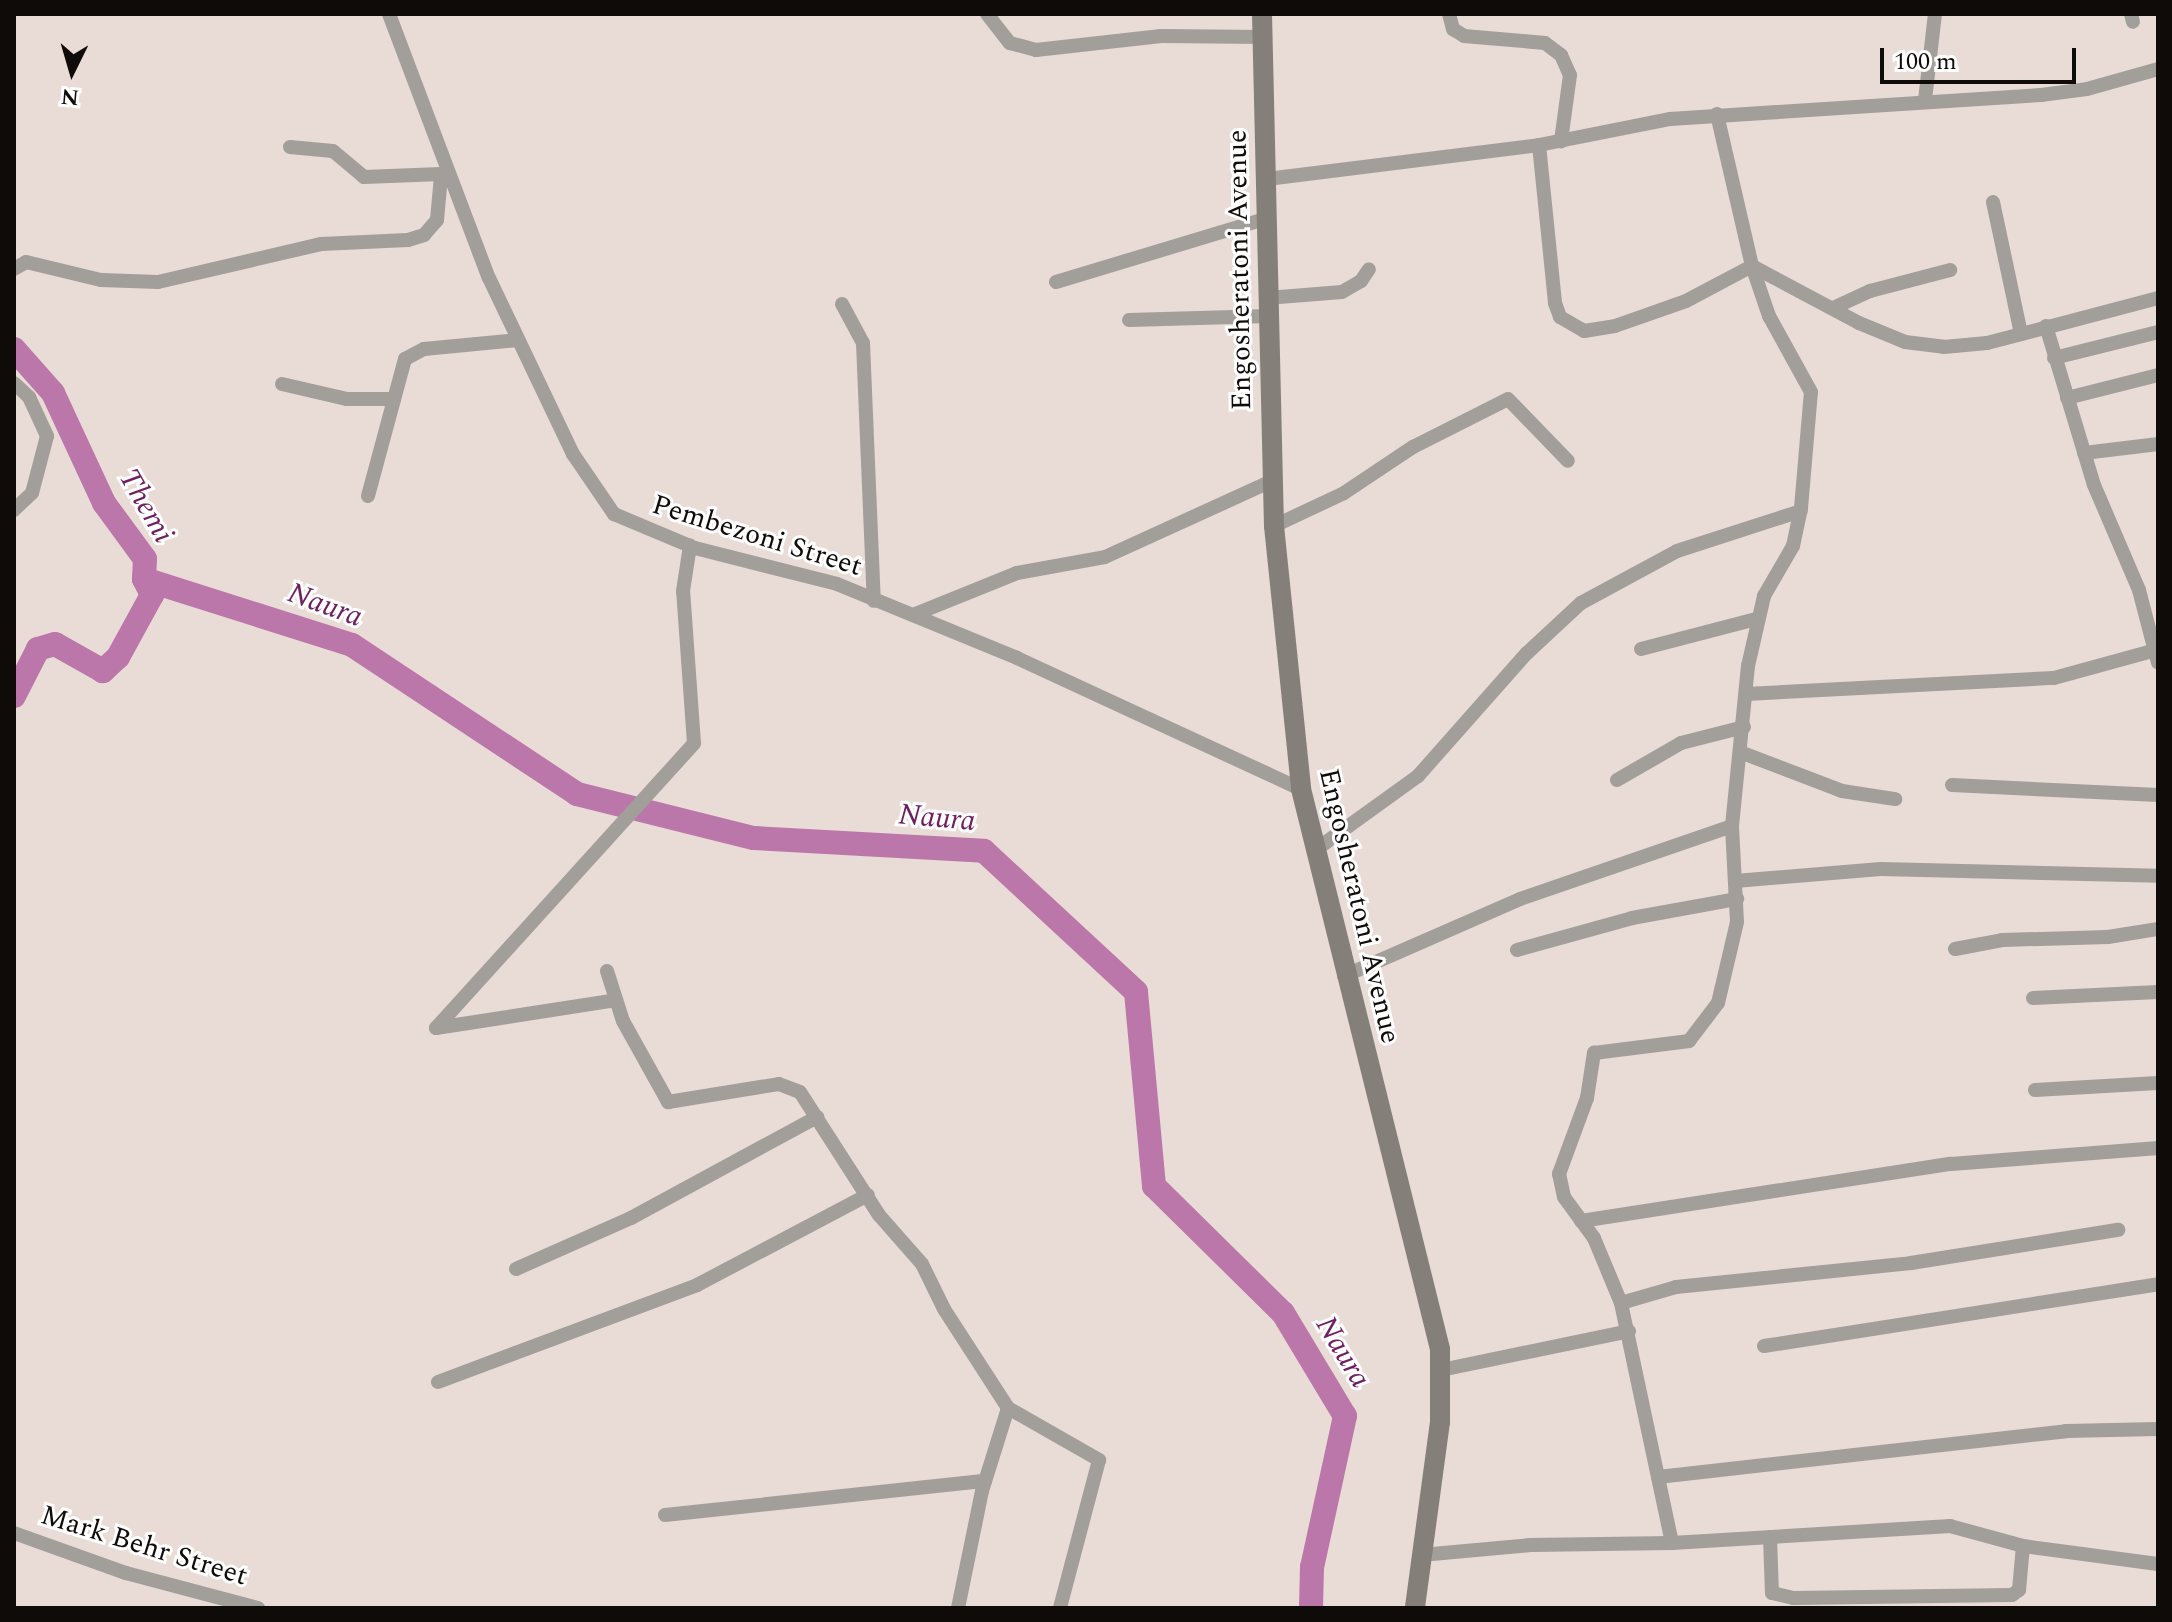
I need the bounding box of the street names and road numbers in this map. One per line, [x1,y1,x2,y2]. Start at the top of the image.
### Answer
street label: Engosheratoni Avenue [1221,129,1259,411]
street label: Pembezoni Street [648,488,866,584]
street label: Engosheratoni Avenue [1311,765,1407,1047]
street label: Mark Behr Street [37,1499,251,1593]

